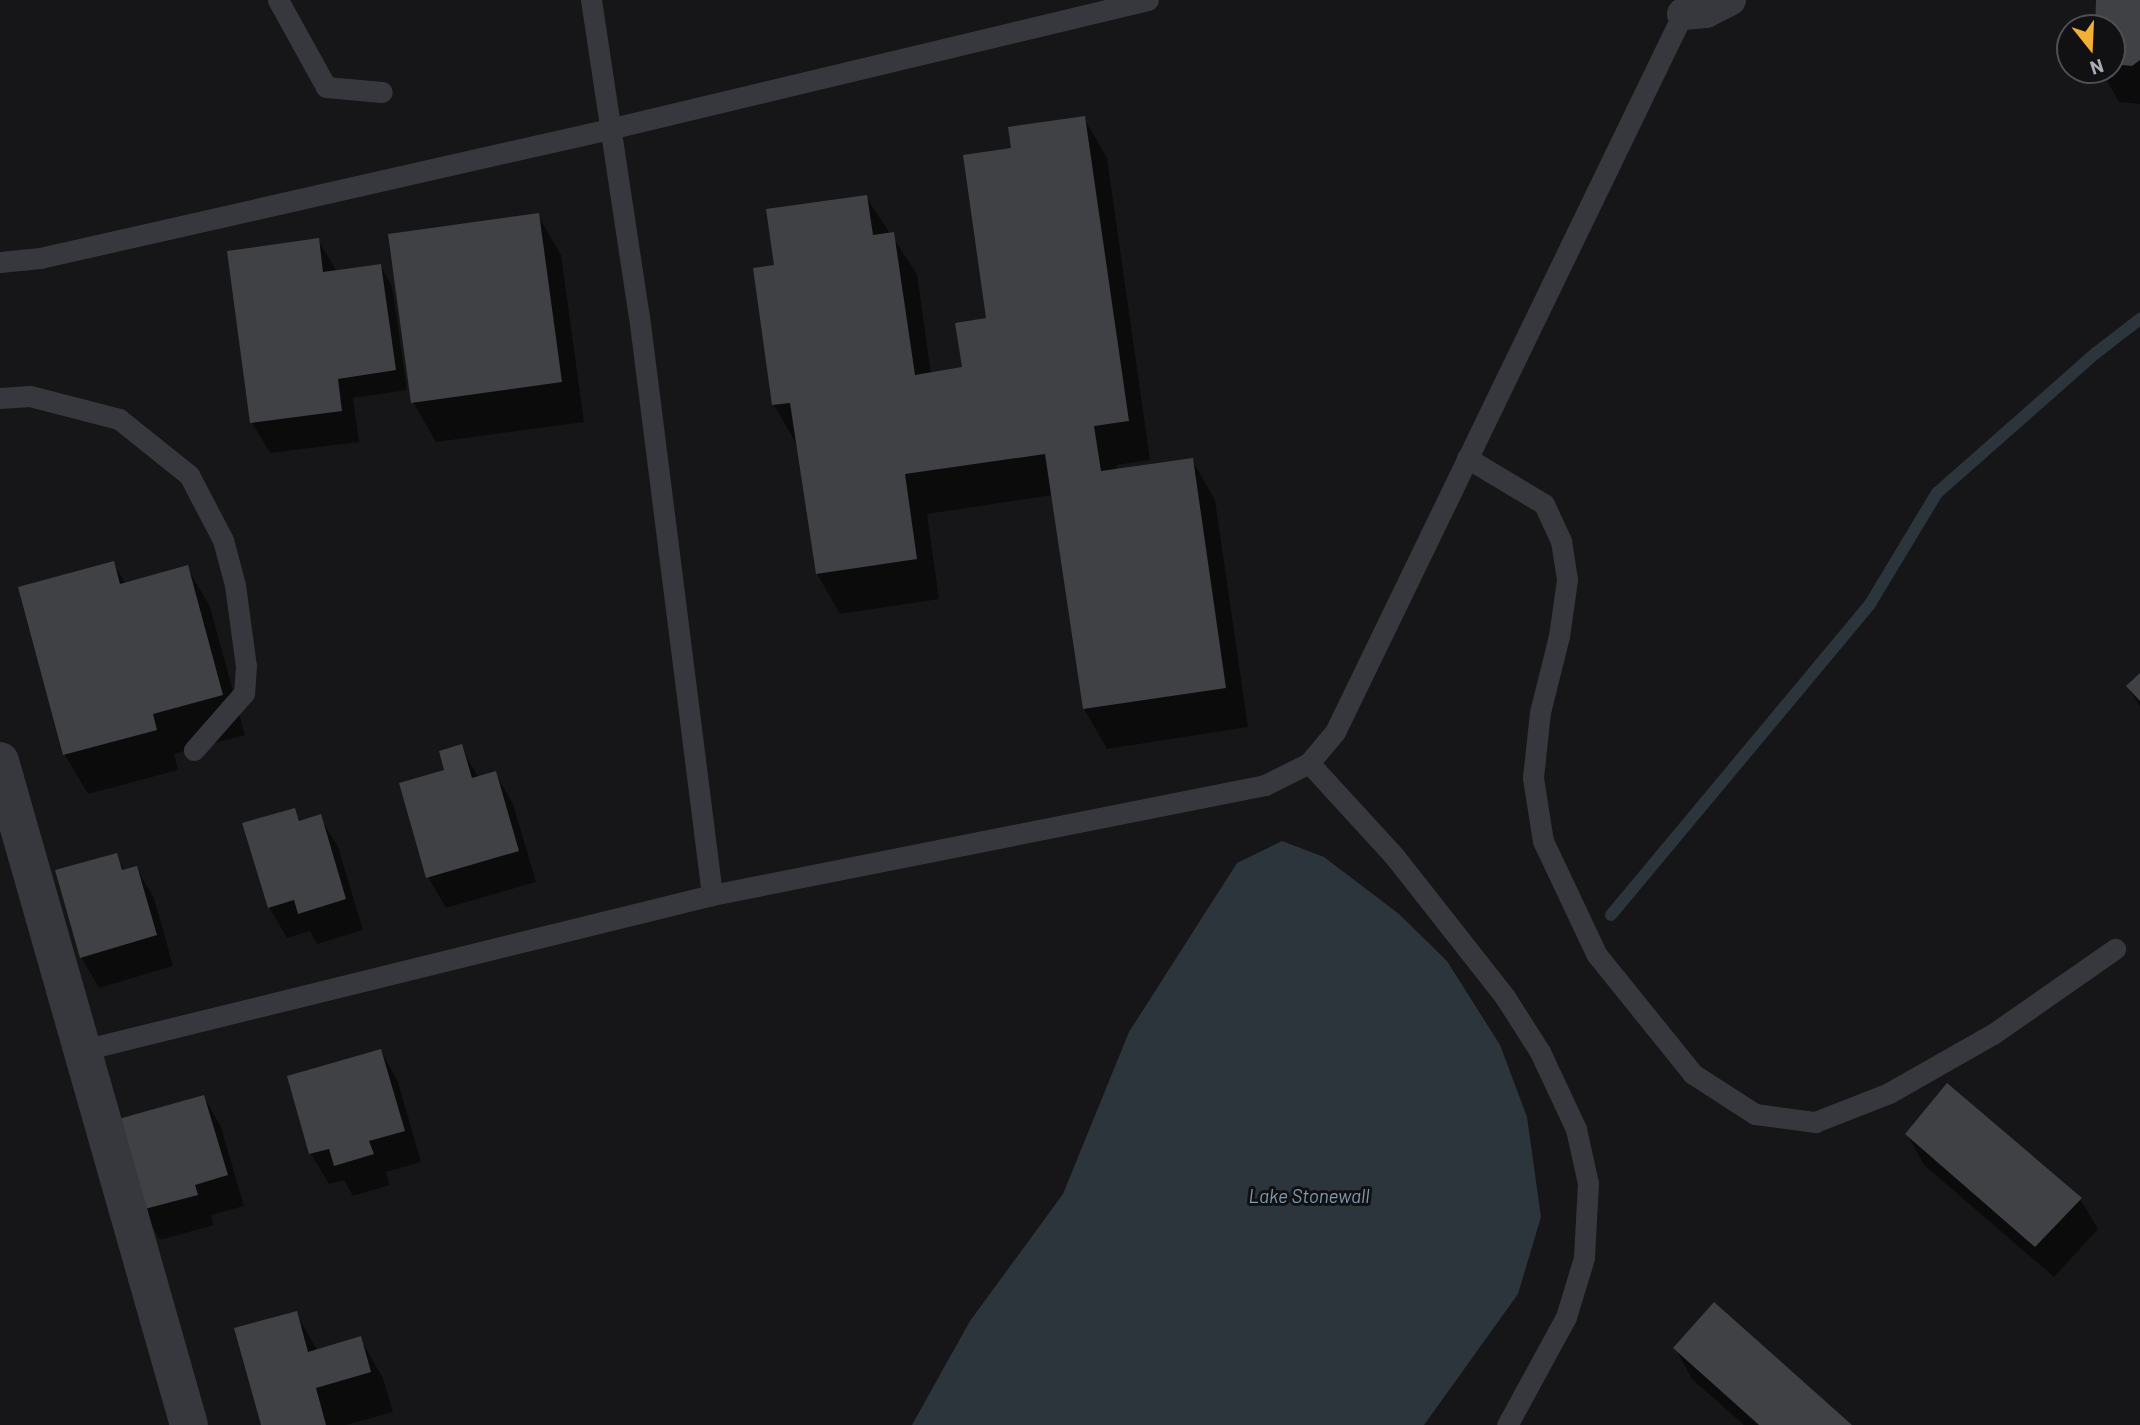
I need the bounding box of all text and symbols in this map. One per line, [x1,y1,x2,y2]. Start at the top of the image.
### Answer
north arrow [2056,14,2126,84]
text: N [2087,55,2107,80]
water label: Lake Stonewall [1249,1185,1369,1207]

